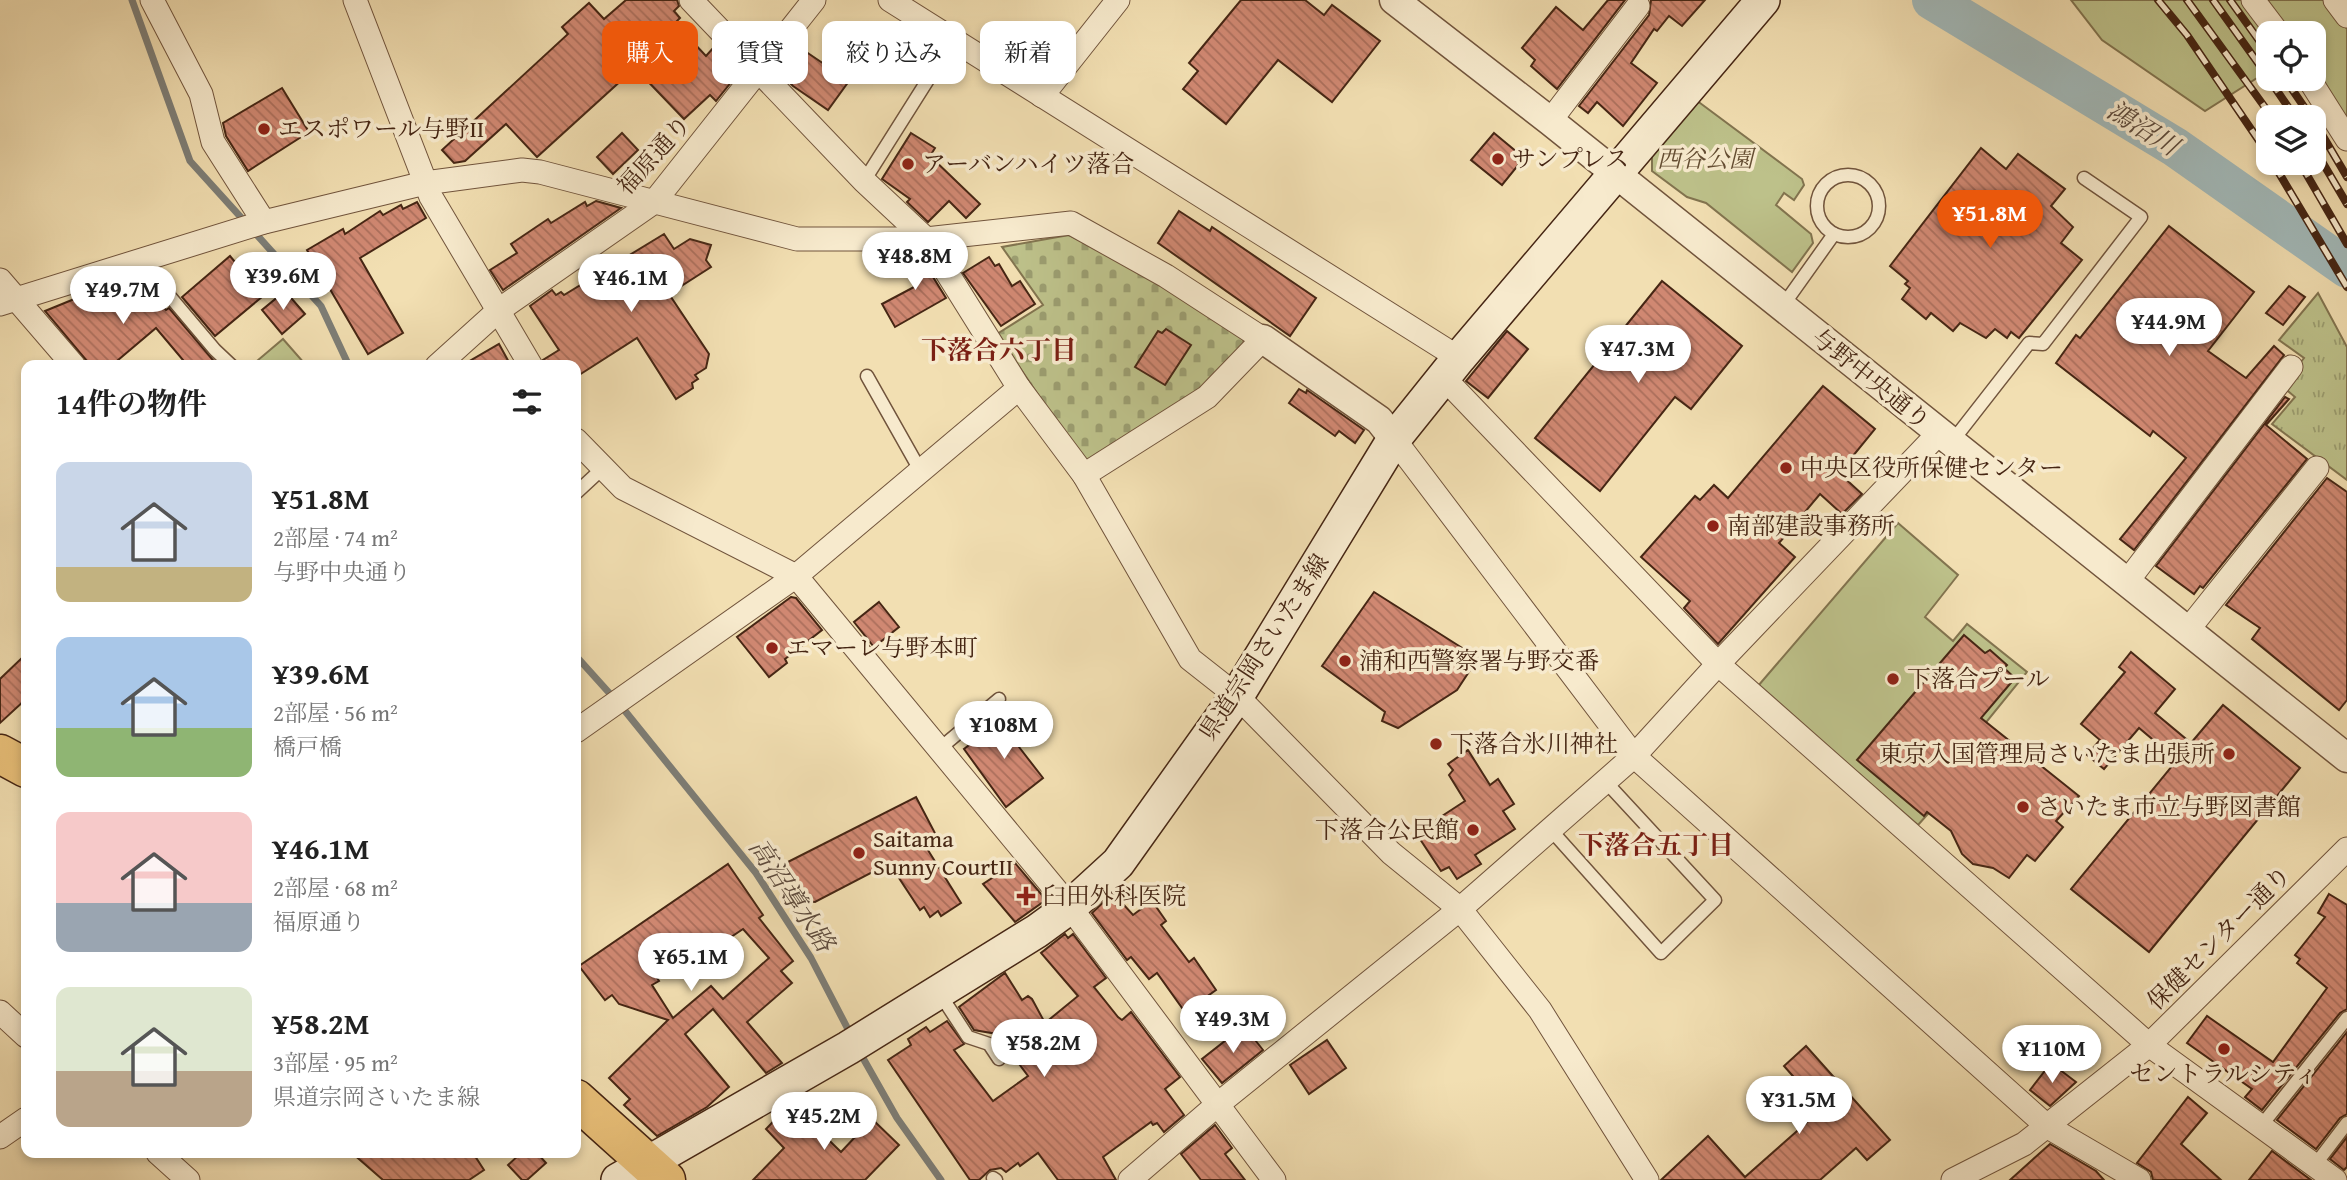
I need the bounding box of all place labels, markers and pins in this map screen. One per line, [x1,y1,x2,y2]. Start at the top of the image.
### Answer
place label: エスポワール与野Ⅱ [278,111,484,146]
marker: エスポワール与野Ⅱ [256,121,272,137]
place label: サンプレス [1512,141,1629,176]
place label: アーバンハイツ落合 [922,146,1134,181]
marker: サンプレス [1490,151,1506,167]
marker: アーバンハイツ落合 [900,156,916,172]
pin: ¥51.8M [1933,190,2047,250]
pin: ¥48.8M [858,232,972,292]
pin: ¥39.6M [226,252,340,312]
pin: ¥46.1M [574,254,688,314]
pin: ¥49.7M [66,266,180,326]
pin: ¥44.9M [2112,298,2226,358]
pin: ¥47.3M [1581,326,1695,385]
place label: 中央区役所保健センター [1800,450,2063,485]
marker: 中央区役所保健センター [1778,460,1794,476]
place label: 南部建設事務所 [1727,508,1895,543]
marker: 南部建設事務所 [1705,518,1721,534]
place label: エマーレ与野本町 [786,630,978,665]
marker: エマーレ与野本町 [764,640,780,656]
place label: 浦和西警察署与野交番 [1359,643,1599,678]
marker: 浦和西警察署与野交番 [1337,653,1353,669]
place label: 下落合プール [1907,661,2050,696]
marker: 下落合プール [1885,671,1901,687]
pin: ¥108M [955,702,1053,761]
place label: 下落合氷川神社 [1450,726,1618,761]
marker: 下落合氷川神社 [1428,736,1444,752]
place label: 東京入国管理局さいたま出張所 [1879,736,2215,771]
marker: 東京入国管理局さいたま出張所 [2221,746,2237,762]
place label: さいたま市立与野図書館 [2037,789,2301,824]
marker: さいたま市立与野図書館 [2015,799,2031,815]
place label: 下落合公民館 [1315,812,1459,847]
place label: Saitama Sunny CourtⅡ [873,821,1013,884]
marker: 下落合公民館 [1465,822,1481,838]
marker: Saitama Sunny CourtⅡ [851,845,867,861]
place label: 臼田外科医院 [1042,878,1186,913]
marker: 臼田外科医院 [1016,886,1036,906]
pin: ¥65.1M [634,934,748,993]
pin: ¥49.3M [1176,996,1290,1055]
pin: ¥58.2M [987,1020,1101,1079]
pin: ¥110M [2003,1026,2101,1085]
marker: セントラルシティ [2216,1041,2232,1057]
place label: セントラルシティ [2130,1056,2318,1091]
pin: ¥31.5M [1742,1076,1856,1136]
pin: ¥45.2M [767,1092,881,1152]

